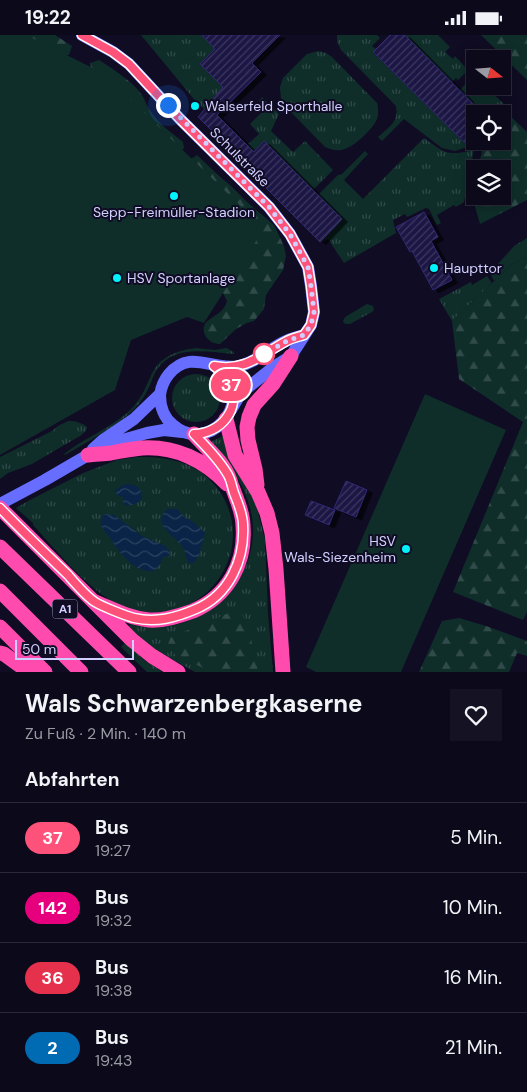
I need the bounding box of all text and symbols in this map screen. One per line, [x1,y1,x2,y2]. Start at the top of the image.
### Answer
text: 19:22 [25,5,71,30]
north arrow [466,50,511,95]
map controls [466,50,511,205]
your location [156,93,181,118]
place label: Walserfeld Sporthalle [205,97,343,115]
marker: Walserfeld Sporthalle [189,100,201,112]
button: locate [466,105,511,150]
street label: Schulstraße [206,123,274,191]
button: layers [466,160,511,205]
marker: Sepp-Freimüller-Stadion [168,190,180,202]
place label: Sepp-Freimüller-Stadion [93,203,255,221]
place label: Haupttor [444,259,502,277]
marker: Haupttor [428,262,440,274]
place label: HSV Sportanlage [127,269,235,287]
marker: HSV Sportanlage [111,272,123,284]
unlabelled marker [253,343,275,365]
line badge: 37 [208,369,254,401]
text: 37 [221,373,241,397]
place label: HSV Wals-Siezenheim [284,532,397,566]
marker: HSV Wals-Siezenheim [400,543,412,555]
road number: A1 [52,599,78,619]
scale bar [15,637,134,660]
text: 50 m [22,640,56,658]
text: Wals Schwarzenbergkaserne [25,688,363,719]
button: heart [450,689,502,741]
text: Zu Fuß · 2 Min. · 140 m [25,723,186,744]
text: Abfahrten [25,767,119,792]
text: Bus [95,815,129,840]
text: 5 Min. [450,825,502,850]
text: 37 [42,826,63,850]
text: 19:27 [95,840,131,861]
text: Bus [95,885,129,910]
text: 10 Min. [443,895,502,920]
text: 142 [38,896,67,920]
text: 19:32 [95,910,132,931]
text: Bus [95,955,129,980]
text: 16 Min. [444,965,502,990]
text: 36 [41,966,64,990]
text: 19:38 [95,980,132,1001]
text: Bus [95,1025,129,1050]
text: 21 Min. [445,1035,502,1060]
text: 2 [47,1036,58,1060]
text: 19:43 [95,1050,132,1071]

